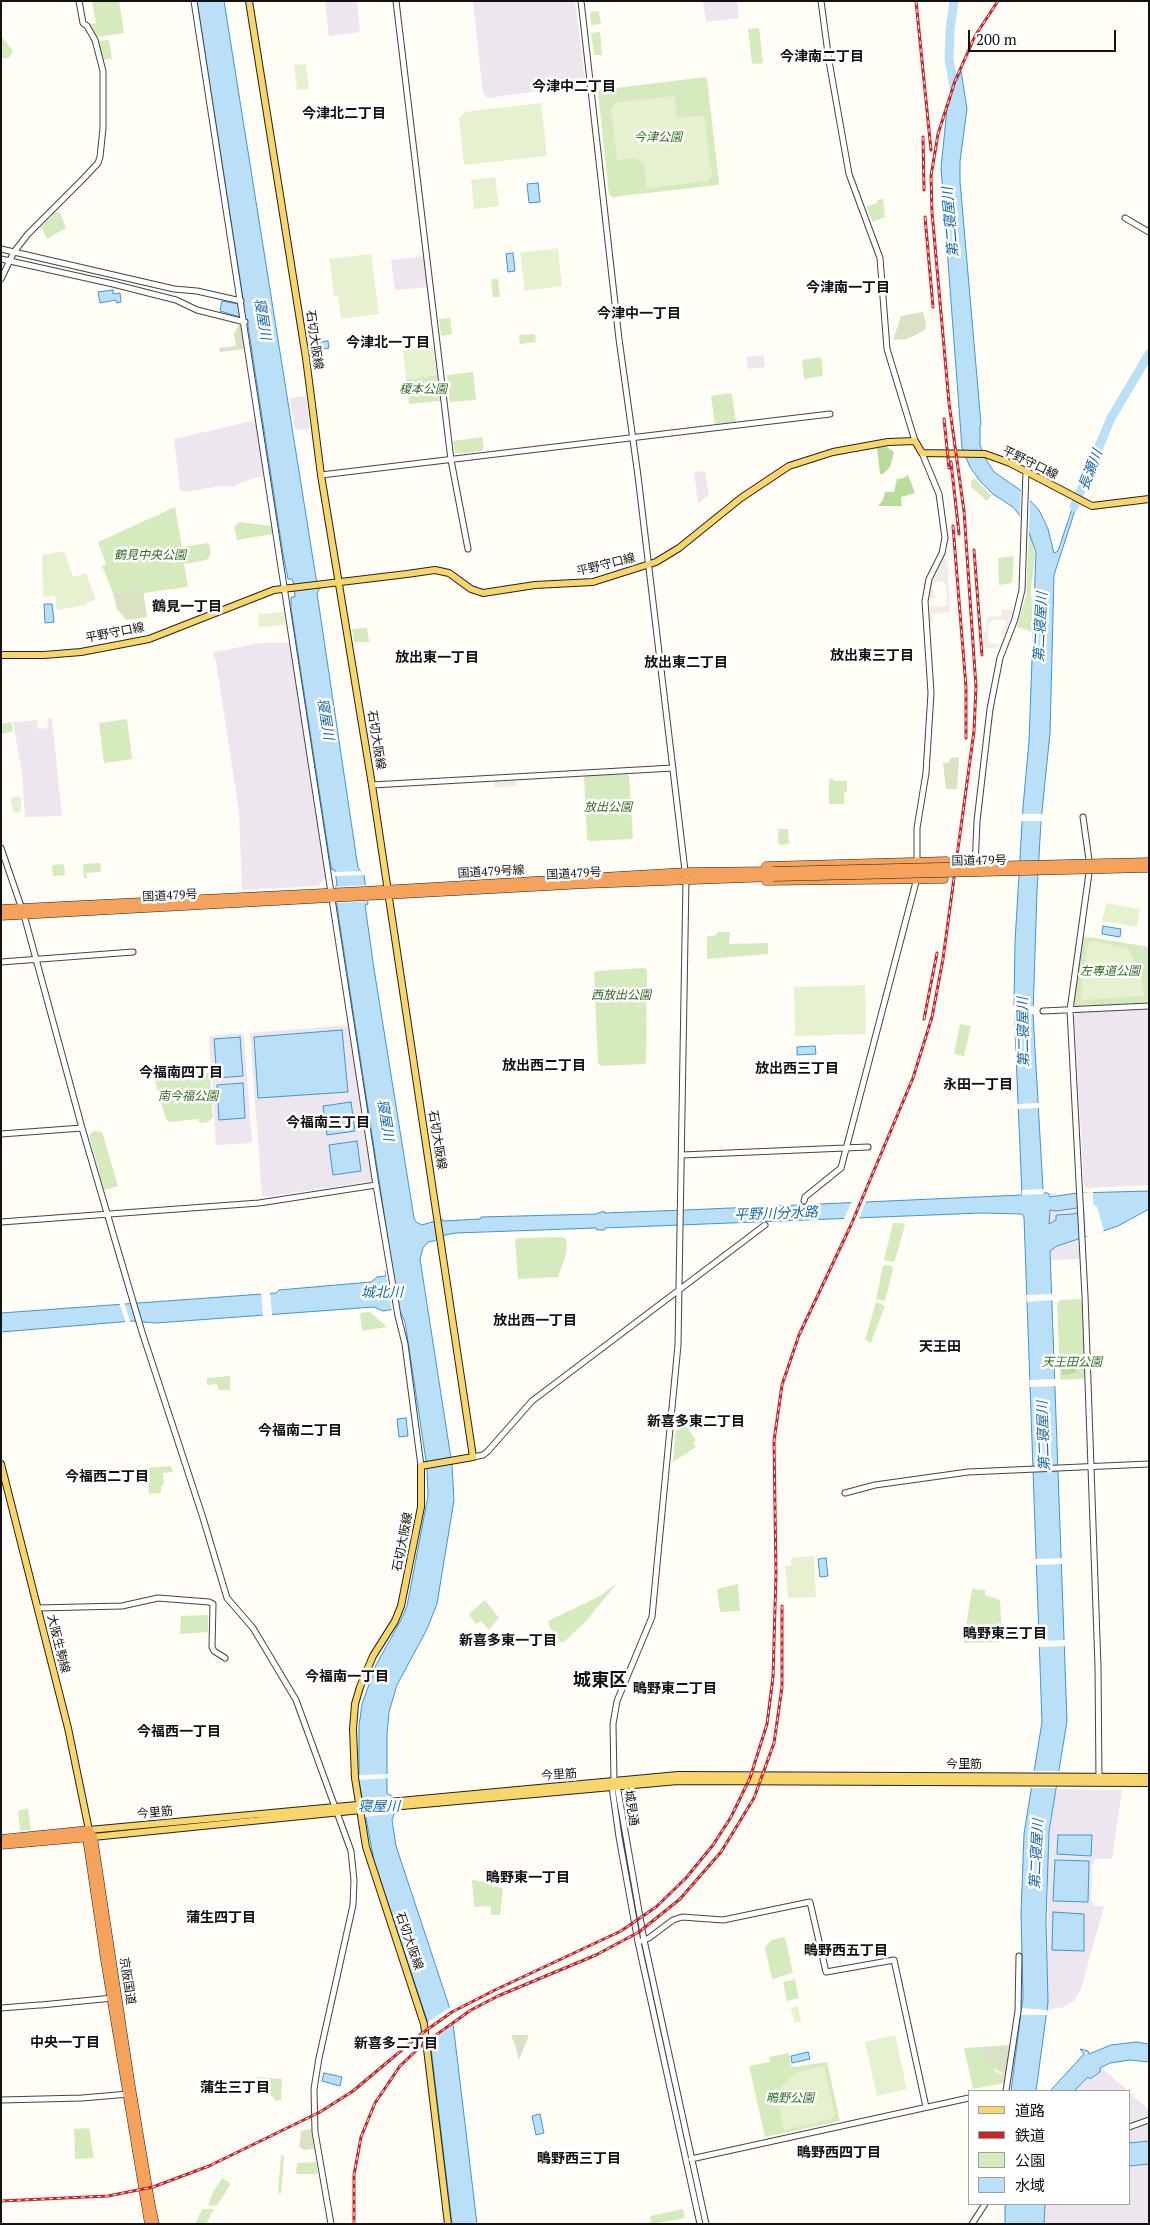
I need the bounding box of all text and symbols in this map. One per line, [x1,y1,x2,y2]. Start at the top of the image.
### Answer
scale bar [970,20,1118,52]
text: 200 m [976,29,1017,49]
district label: 今津南二丁目 [780,49,864,65]
district label: 今津中二丁目 [532,79,616,95]
district label: 今津北二丁目 [302,106,386,122]
park label: 今津公園 [634,131,682,145]
water label: 第二寝屋川 [940,186,962,258]
district label: 今津南一丁目 [806,280,890,296]
water label: 寝屋川 [250,297,274,341]
district label: 今津中一丁目 [597,306,681,322]
street label: 石切大阪線 [303,309,325,371]
district label: 今津北一丁目 [346,335,430,351]
park label: 榎本公園 [399,383,447,397]
street label: 平野守口線 [1000,443,1060,483]
water label: 長瀬川 [1076,447,1106,493]
park label: 鶴見中央公園 [114,549,186,563]
street label: 平野守口線 [575,551,637,579]
water label: 第二寝屋川 [1031,592,1051,662]
district label: 鶴見一丁目 [152,599,222,615]
street label: 平野守口線 [84,620,146,646]
district label: 放出東三丁目 [830,648,914,664]
district label: 放出東一丁目 [395,650,479,666]
district label: 放出東二丁目 [644,655,728,671]
water label: 寝屋川 [313,697,337,741]
street label: 石切大阪線 [364,709,388,771]
park label: 放出公園 [584,801,632,815]
street label: 国道479号 [951,853,1007,869]
street label: 国道479号線 [457,863,525,881]
street label: 国道479号 [546,865,602,883]
street label: 国道479号 [142,887,198,905]
park label: 左専道公園 [1080,965,1140,979]
park label: 西放出公園 [591,989,651,1003]
water label: 第二寝屋川 [1015,997,1033,1067]
district label: 放出西二丁目 [502,1058,586,1074]
district label: 放出西三丁目 [755,1061,839,1077]
district label: 今福南四丁目 [139,1065,223,1081]
district label: 永田一丁目 [943,1077,1013,1093]
park label: 南今福公園 [158,1090,218,1104]
water label: 寝屋川 [373,1098,397,1142]
street label: 石切大阪線 [425,1109,449,1171]
district label: 今福南三丁目 [286,1115,370,1131]
water label: 平野川分水路 [734,1204,818,1224]
water label: 城北川 [361,1285,403,1301]
district label: 放出西一丁目 [493,1313,577,1329]
district label: 天王田 [919,1339,961,1355]
park label: 天王田公園 [1042,1356,1102,1370]
water label: 第二寝屋川 [1034,1401,1054,1471]
district label: 新喜多東二丁目 [647,1414,745,1430]
district label: 今福南二丁目 [258,1423,342,1439]
district label: 今福西二丁目 [65,1469,149,1485]
street label: 石切大阪線 [390,1511,416,1573]
street label: 大阪生駒線 [44,1613,72,1675]
district label: 鴫野東三丁目 [963,1626,1047,1642]
district label: 新喜多東一丁目 [459,1633,557,1649]
district label: 今福南一丁目 [305,1669,389,1685]
district label: 城東区 [573,1670,627,1692]
district label: 鴫野東二丁目 [633,1681,717,1697]
district label: 今福西一丁目 [137,1724,221,1740]
street label: 今里筋 [946,1758,982,1772]
street label: 今里筋 [541,1767,577,1783]
street label: 城見通 [621,1789,641,1827]
water label: 寝屋川 [358,1799,400,1815]
street label: 今里筋 [136,1804,174,1822]
water label: 第二寝屋川 [1027,1819,1047,1889]
district label: 鴫野東一丁目 [486,1870,570,1886]
district label: 蒲生四丁目 [186,1910,256,1926]
street label: 石切大阪線 [392,1910,426,1972]
district label: 鴫野西五丁目 [804,1943,888,1959]
street label: 京阪国道 [116,1956,138,2006]
district label: 中央一丁目 [30,2035,100,2051]
district label: 新喜多二丁目 [354,2036,438,2052]
district label: 蒲生三丁目 [200,2080,270,2096]
legend [968,2090,1130,2205]
park label: 鴫野公園 [766,2092,814,2106]
text: 道路 [1015,2100,1045,2120]
text: 鉄道 [1015,2125,1045,2145]
district label: 鴫野西四丁目 [797,2145,881,2161]
text: 公園 [1015,2150,1045,2170]
district label: 鴫野西三丁目 [537,2151,621,2167]
text: 水域 [1015,2175,1045,2195]

